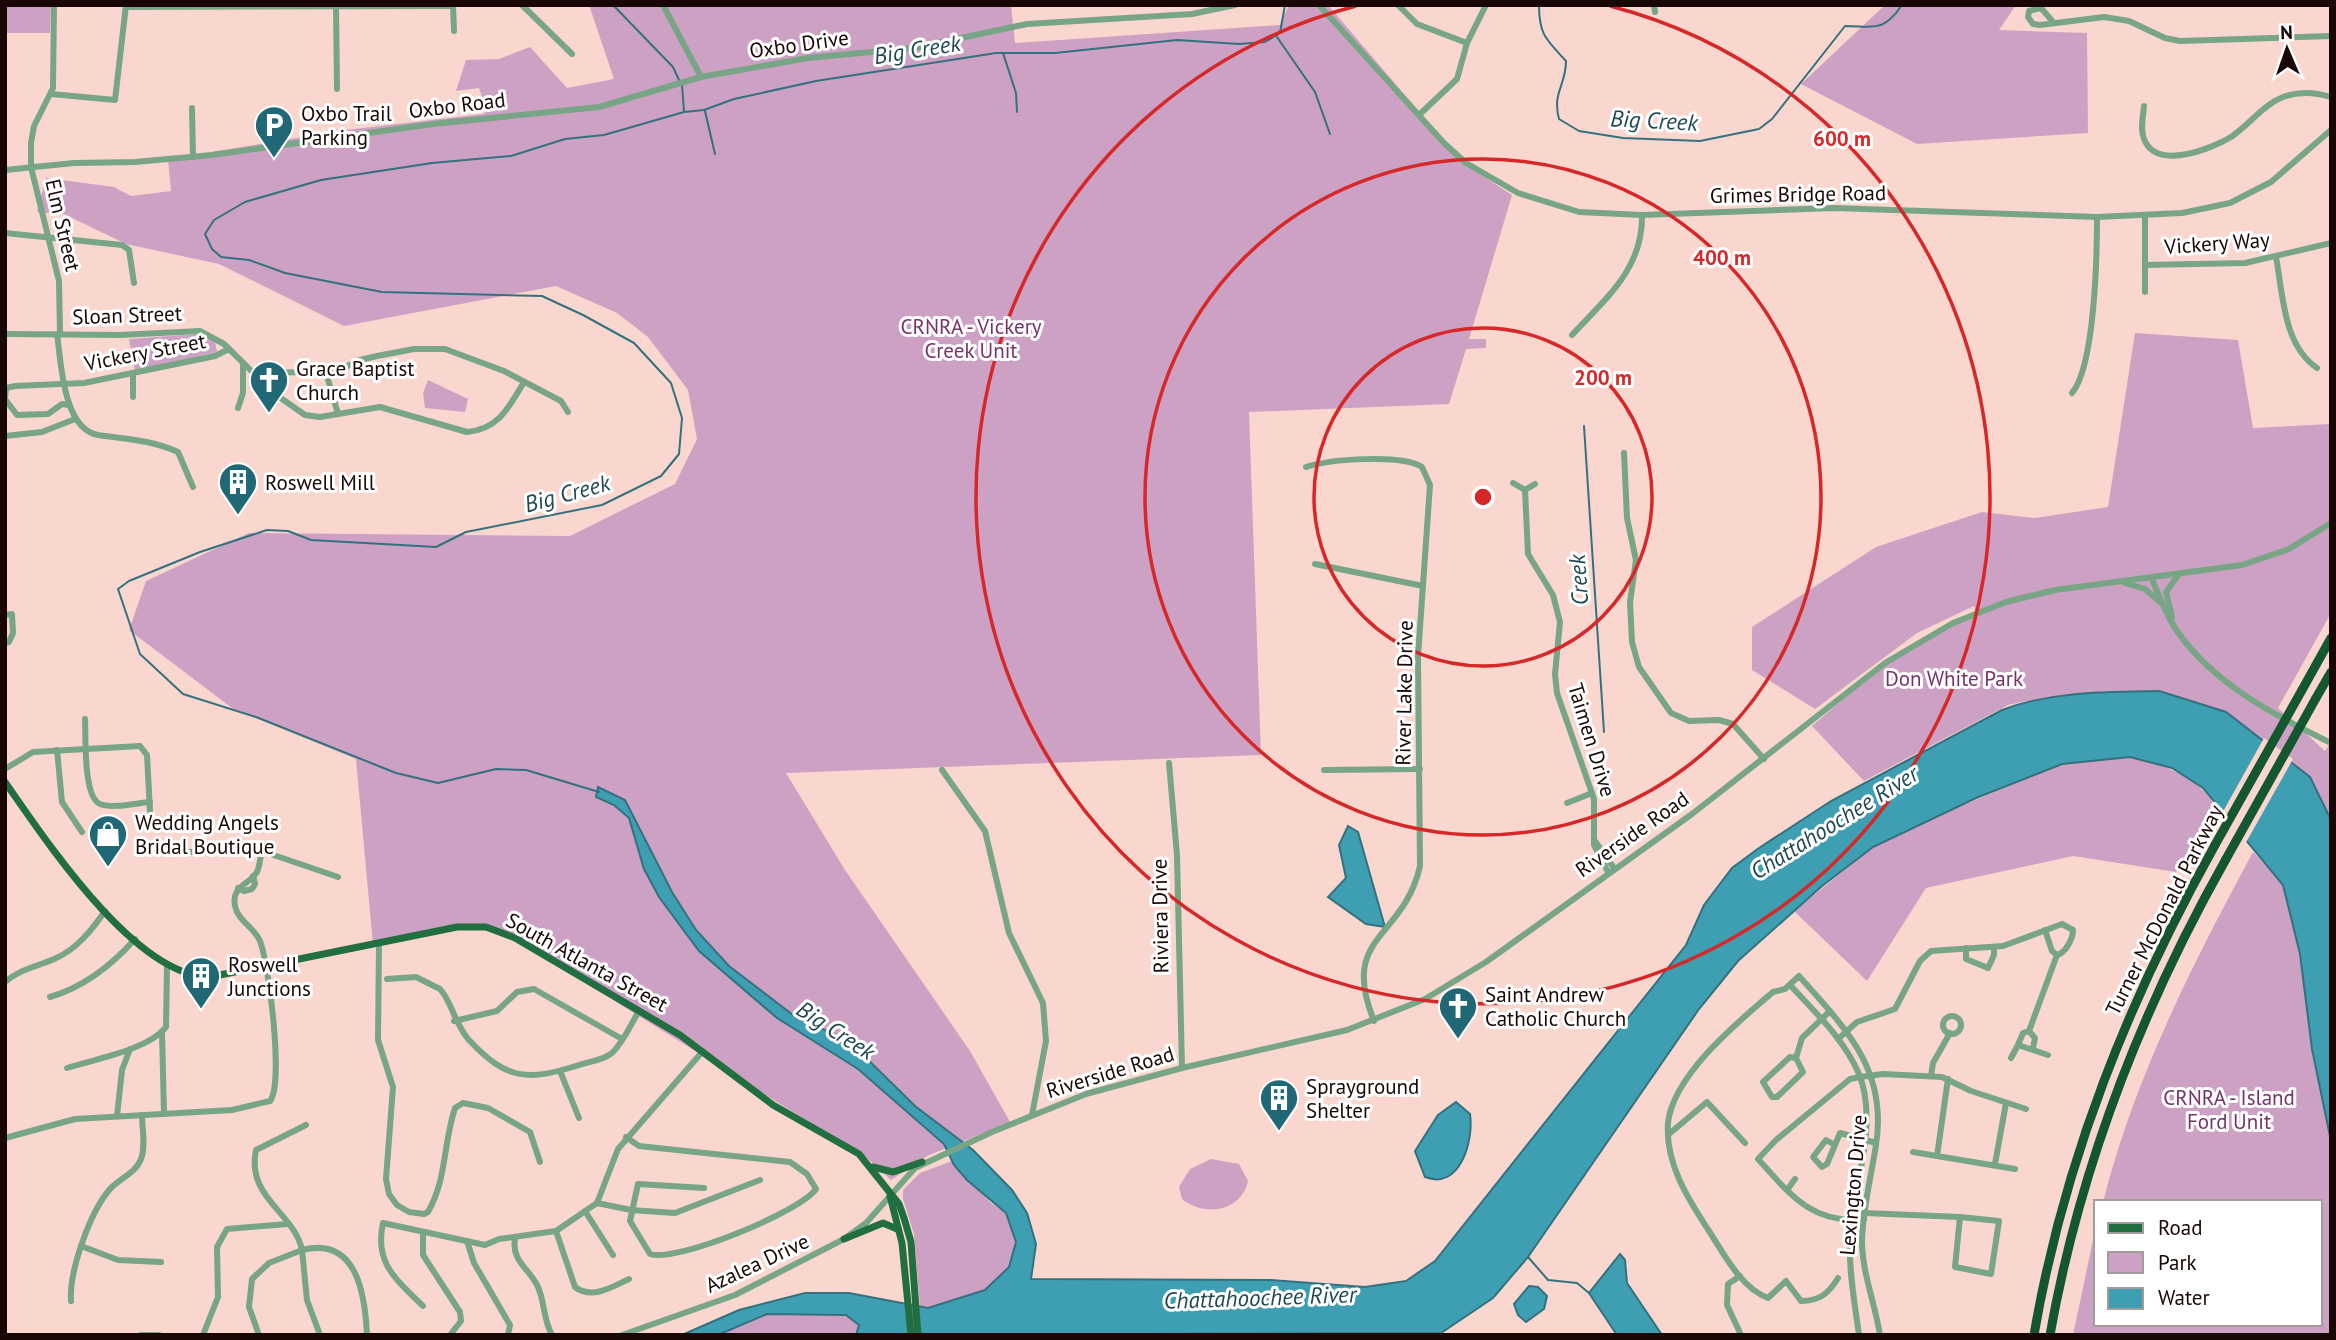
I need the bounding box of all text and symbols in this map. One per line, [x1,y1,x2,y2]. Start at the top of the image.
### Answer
north arrow [2252,14,2322,84]
text: N [2280,20,2293,44]
street label: Oxbo Drive [748,24,850,64]
water label: Big Creek [872,28,964,70]
street label: Oxbo Road [407,86,507,124]
place label: Oxbo Trail Parking [301,100,392,151]
water label: Big Creek [1610,103,1700,137]
parking icon: Oxbo Trail Parking [253,104,295,159]
text: 600 m [1813,125,1871,152]
street label: Elm Street [39,176,87,274]
street label: Grimes Bridge Road [1710,179,1886,209]
street label: Vickery Way [2162,226,2271,260]
text: 400 m [1693,244,1751,271]
street label: Sloan Street [72,300,182,330]
park label: CRNRA - Vickery Creek Unit [900,313,1042,364]
street label: Vickery Street [81,327,208,377]
place label: Grace Baptist Church [296,355,414,406]
church icon: Grace Baptist Church [248,359,290,414]
text: 200 m [1574,364,1632,391]
building icon: Roswell Mill [217,461,259,516]
water label: Big Creek [521,467,615,518]
place label: Roswell Mill [265,469,375,496]
centre of rings [1471,485,1495,509]
water label: Creek [1562,552,1594,606]
street label: River Lake Drive [1389,620,1419,766]
park label: Don White Park [1885,665,2023,692]
street label: Taimen Drive [1562,680,1622,800]
water label: Chattahoochee River [1745,758,1925,885]
street label: Riverside Road [1570,785,1694,883]
street label: Turner McDonald Parkway [2099,800,2229,1020]
place label: Wedding Angels Bridal Boutique [135,809,279,860]
shop icon: Wedding Angels Bridal Boutique [87,813,129,868]
street label: Riviera Drive [1146,858,1174,974]
street label: South Atlanta Street [501,906,673,1018]
place label: Roswell Junctions [227,951,311,1002]
building icon: Roswell Junctions [180,955,222,1010]
place label: Saint Andrew Catholic Church [1485,981,1626,1032]
church icon: Saint Andrew Catholic Church [1437,985,1479,1040]
water label: Big Creek [791,994,882,1067]
street label: Riverside Road [1043,1040,1177,1104]
place label: Sprayground Shelter [1306,1073,1419,1124]
building icon: Sprayground Shelter [1258,1077,1300,1132]
park label: CRNRA - Island Ford Unit [2163,1084,2295,1135]
street label: Lexington Drive [1833,1113,1873,1257]
legend [2094,1200,2322,1326]
text: Road [2158,1214,2202,1241]
street label: Azalea Drive [701,1227,813,1299]
text: Park [2158,1249,2197,1276]
water label: Chattahoochee River [1163,1279,1358,1315]
text: Water [2158,1284,2210,1311]

